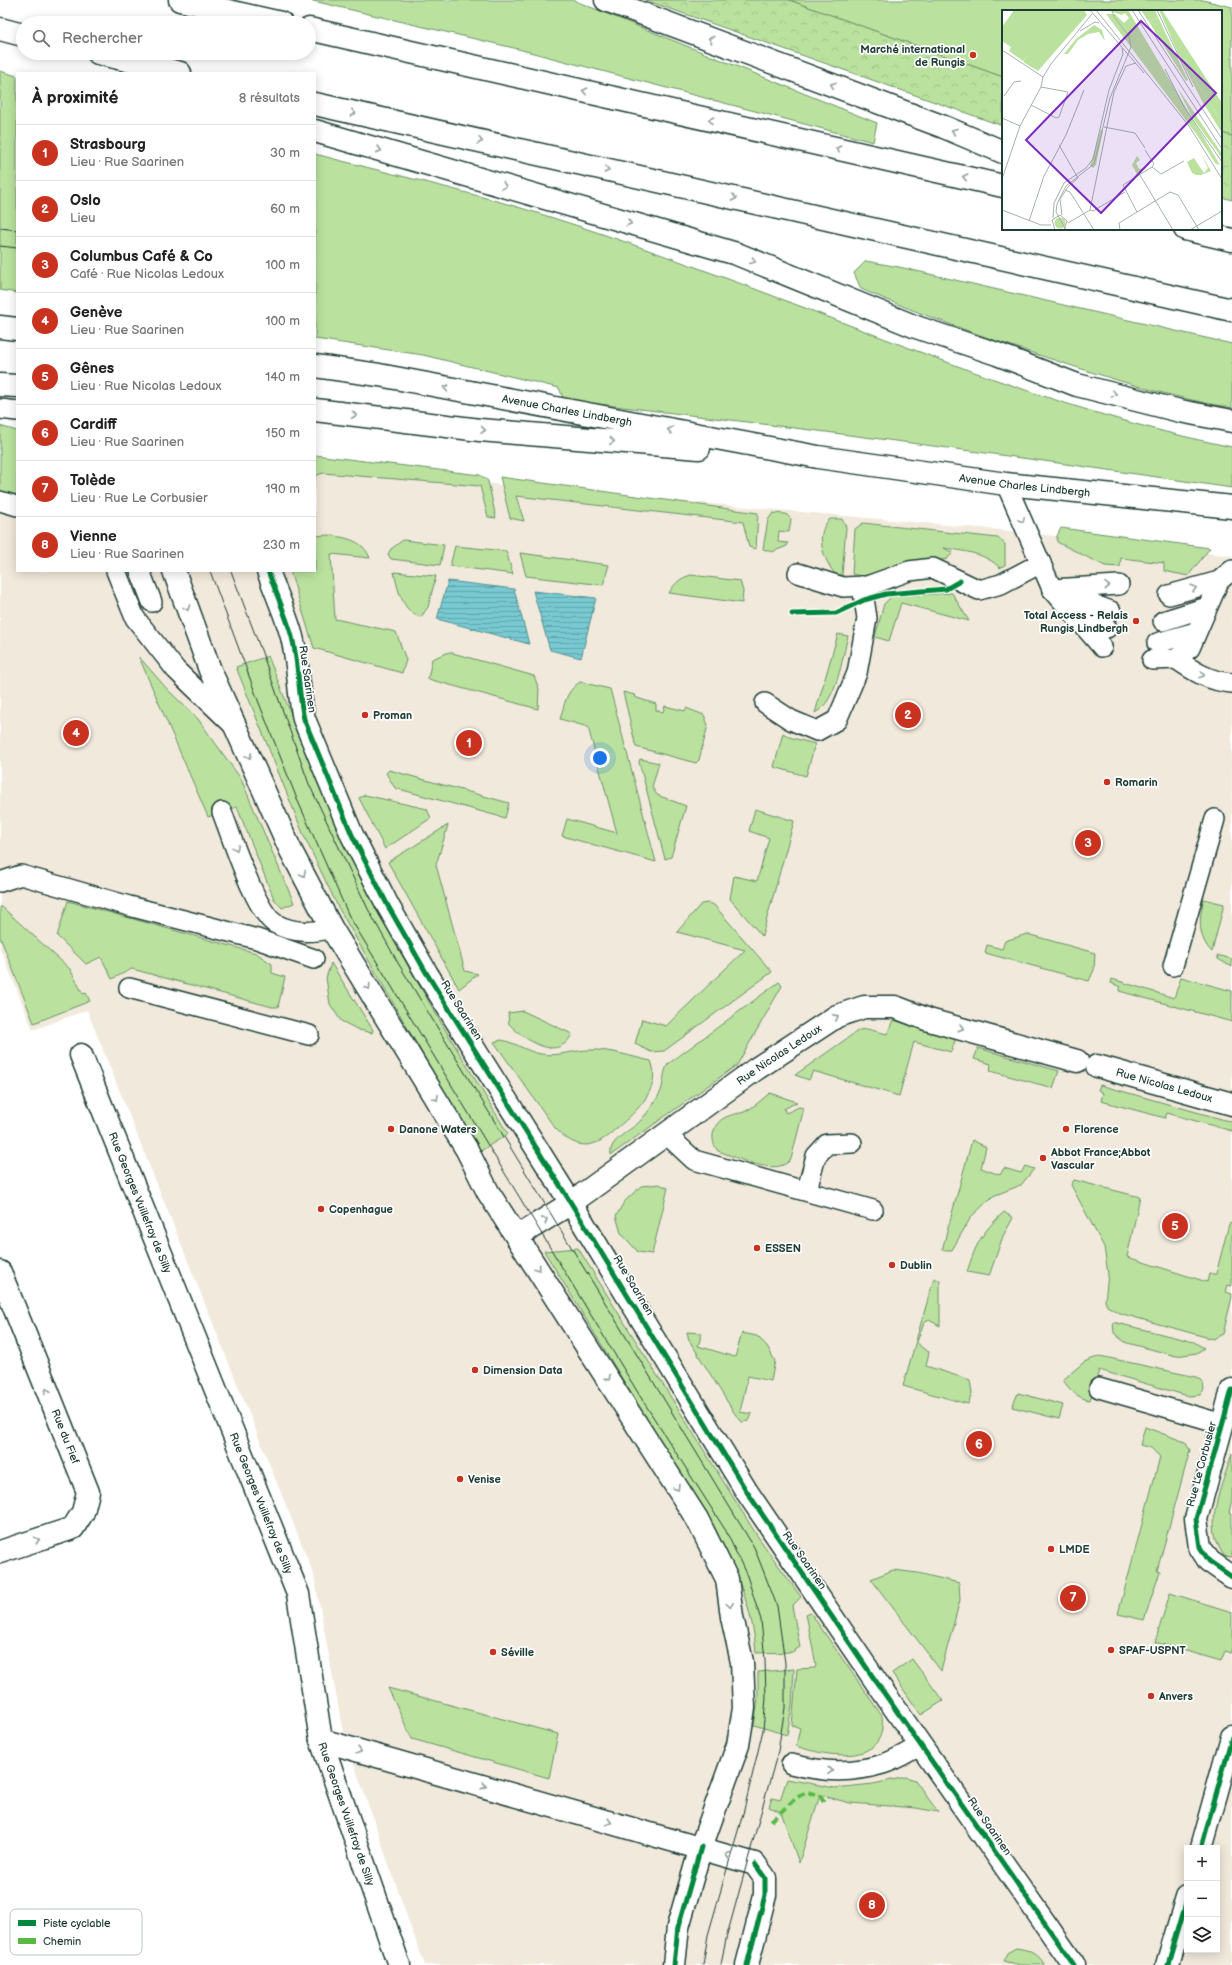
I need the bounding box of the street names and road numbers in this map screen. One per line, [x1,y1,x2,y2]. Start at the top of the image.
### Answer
street label: Avenue Charles Lindbergh [501,392,633,429]
street label: Avenue Charles Lindbergh [958,471,1091,500]
street label: Rue Saarinen [296,645,319,714]
street label: Rue Saarinen [438,978,485,1042]
street label: Rue Nicolas Ledoux [734,1022,824,1088]
street label: Rue Nicolas Ledoux [1114,1066,1214,1105]
street label: Rue Georges Vuillefroy de Silly [106,1130,174,1275]
street label: Rue Saarinen [611,1253,657,1318]
street label: Rue du Fief [48,1407,82,1466]
street label: Rue Le Corbusier [1184,1419,1219,1508]
street label: Rue Georges Vuillefroy de Silly [227,1431,295,1576]
street label: Rue Saarinen [780,1529,829,1592]
street label: Rue Georges Vuillefroy de Silly [315,1741,377,1887]
street label: Rue Saarinen [965,1795,1014,1858]

